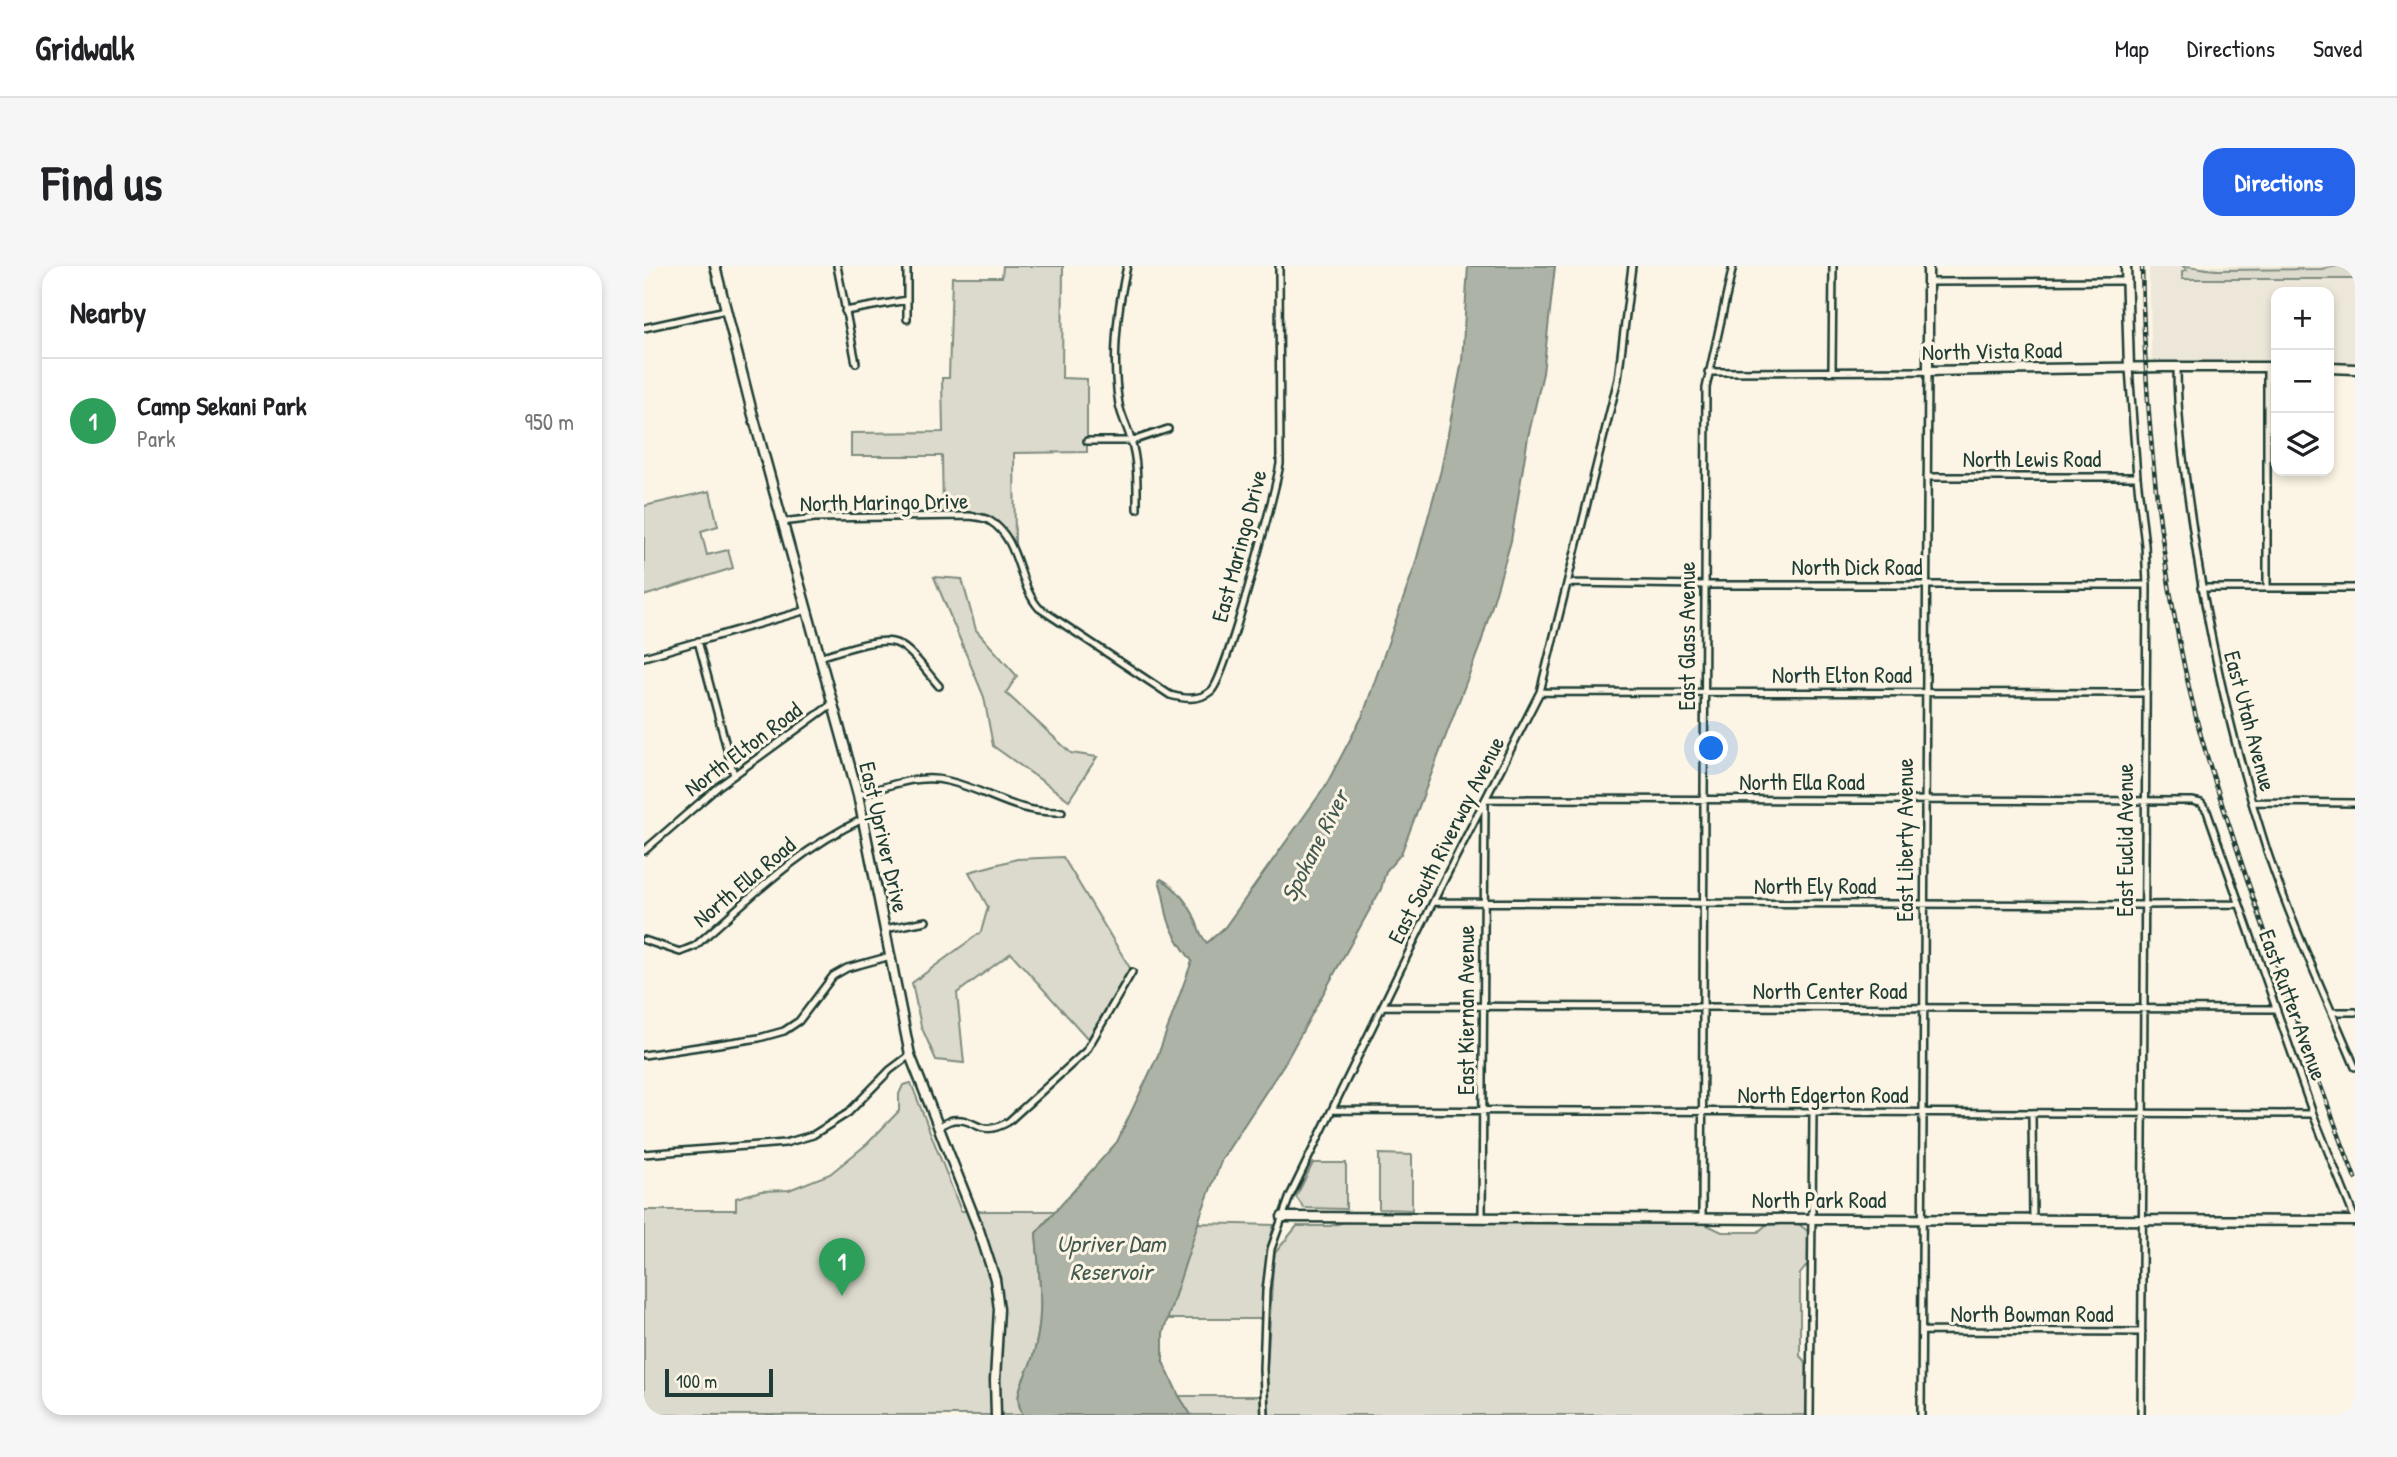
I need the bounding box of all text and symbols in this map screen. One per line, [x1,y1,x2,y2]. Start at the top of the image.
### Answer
text: Gridwalk [35,26,135,70]
text: Map [2115,32,2149,64]
text: Directions [2187,32,2275,64]
text: Saved [2313,32,2362,64]
button: Directions [2203,148,2355,216]
text: Find us [42,149,162,215]
map controls [2271,287,2334,476]
button: + [2271,287,2334,350]
text: Nearby [70,292,146,332]
street label: North Vista Road [1922,334,2062,367]
button: − [2271,350,2334,413]
text: Camp Sekani Park [137,388,307,423]
text: 1 [89,406,97,437]
text: 950 m [525,406,574,437]
button: layers [2271,413,2334,476]
text: Park [137,423,175,454]
street label: North Lewis Road [1963,443,2101,474]
street label: East Maringo Drive [1203,466,1274,625]
street label: North Maringo Drive [800,485,968,518]
street label: North Dick Road [1792,551,1922,582]
street label: East Glass Avenue [1671,562,1702,710]
street label: East Utah Avenue [2217,647,2284,794]
street label: North Elton Road [1772,659,1912,690]
street label: North Elton Road [677,694,808,803]
street label: East South Riverway Avenue [1380,731,1511,949]
your location [1694,731,1728,765]
street label: East Liberty Avenue [1889,758,1920,922]
street label: East Upriver Drive [852,759,917,915]
street label: East Euclid Avenue [2109,763,2140,917]
street label: North Ella Road [1739,766,1865,797]
water label: Spokane River [1272,782,1358,907]
street label: North Ella Road [686,829,802,934]
street label: North Ely Road [1754,870,1876,901]
street label: East Kiernan Avenue [1450,925,1481,1095]
street label: East Rutter Avenue [2252,925,2335,1085]
street label: North Center Road [1753,975,1907,1006]
street label: North Edgerton Road [1737,1079,1909,1110]
street label: North Park Road [1752,1184,1886,1215]
water label: Upriver Dam Reservoir [1056,1227,1166,1287]
pin: 1 [819,1238,865,1296]
street label: North Bowman Road [1951,1298,2113,1329]
scale bar [665,1366,774,1398]
text: 100 m [676,1368,717,1394]

